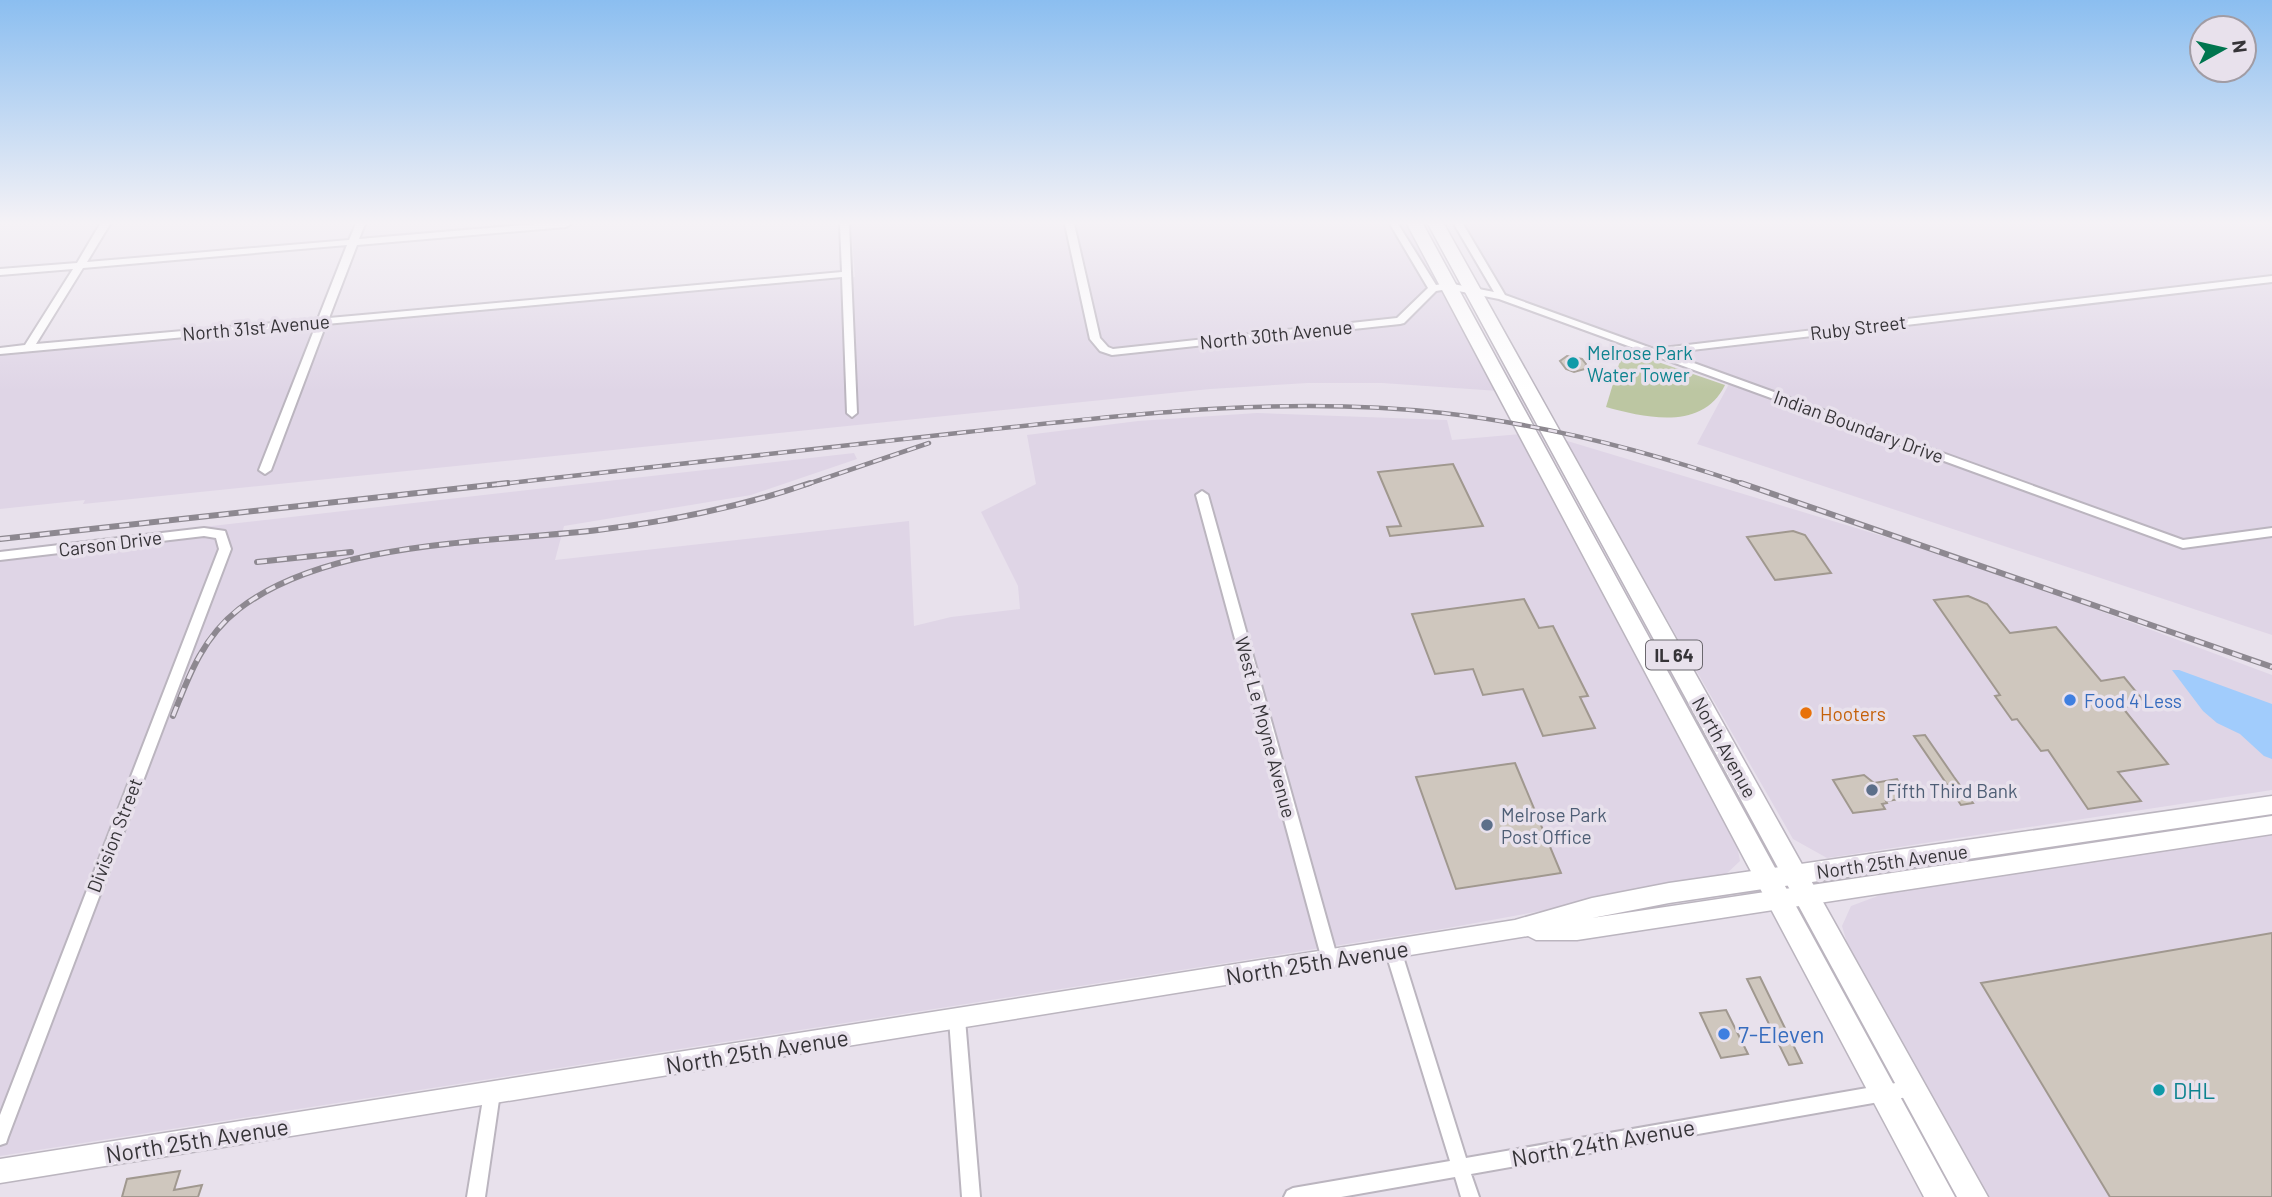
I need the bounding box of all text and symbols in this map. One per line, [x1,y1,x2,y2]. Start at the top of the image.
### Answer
north arrow [2188,14,2258,84]
text: N [2228,39,2253,54]
street label: North 31st Avenue [181,309,331,345]
street label: Ruby Street [1809,310,1907,344]
street label: North 30th Avenue [1199,315,1353,353]
place label: Melrose Park Water Tower [1587,341,1693,386]
marker: Melrose Park Water Tower [1565,355,1581,371]
street label: Indian Boundary Drive [1771,385,1947,467]
street label: Carson Drive [57,525,163,561]
street label: West Le Moyne Avenue [1231,634,1301,820]
road number: IL 64 [1646,640,1702,670]
place label: Food 4 Less [2084,689,2182,712]
marker: Food 4 Less [2062,692,2078,708]
street label: North Avenue [1688,693,1762,801]
place label: Hooters [1820,702,1886,725]
marker: Hooters [1798,705,1814,721]
street label: Division Street [82,775,146,895]
place label: Fifth Third Bank [1886,779,2018,802]
marker: Fifth Third Bank [1864,782,1880,798]
place label: Melrose Park Post Office [1501,803,1607,848]
marker: Melrose Park Post Office [1479,817,1495,833]
street label: North 25th Avenue [1815,839,1969,883]
street label: North 25th Avenue [1224,934,1410,990]
place label: 7-Eleven [1738,1020,1824,1048]
street label: North 25th Avenue [664,1023,850,1079]
marker: 7-Eleven [1716,1026,1732,1042]
place label: DHL [2173,1076,2215,1104]
marker: DHL [2151,1082,2167,1098]
street label: North 25th Avenue [104,1112,290,1168]
street label: North 24th Avenue [1509,1112,1697,1172]

